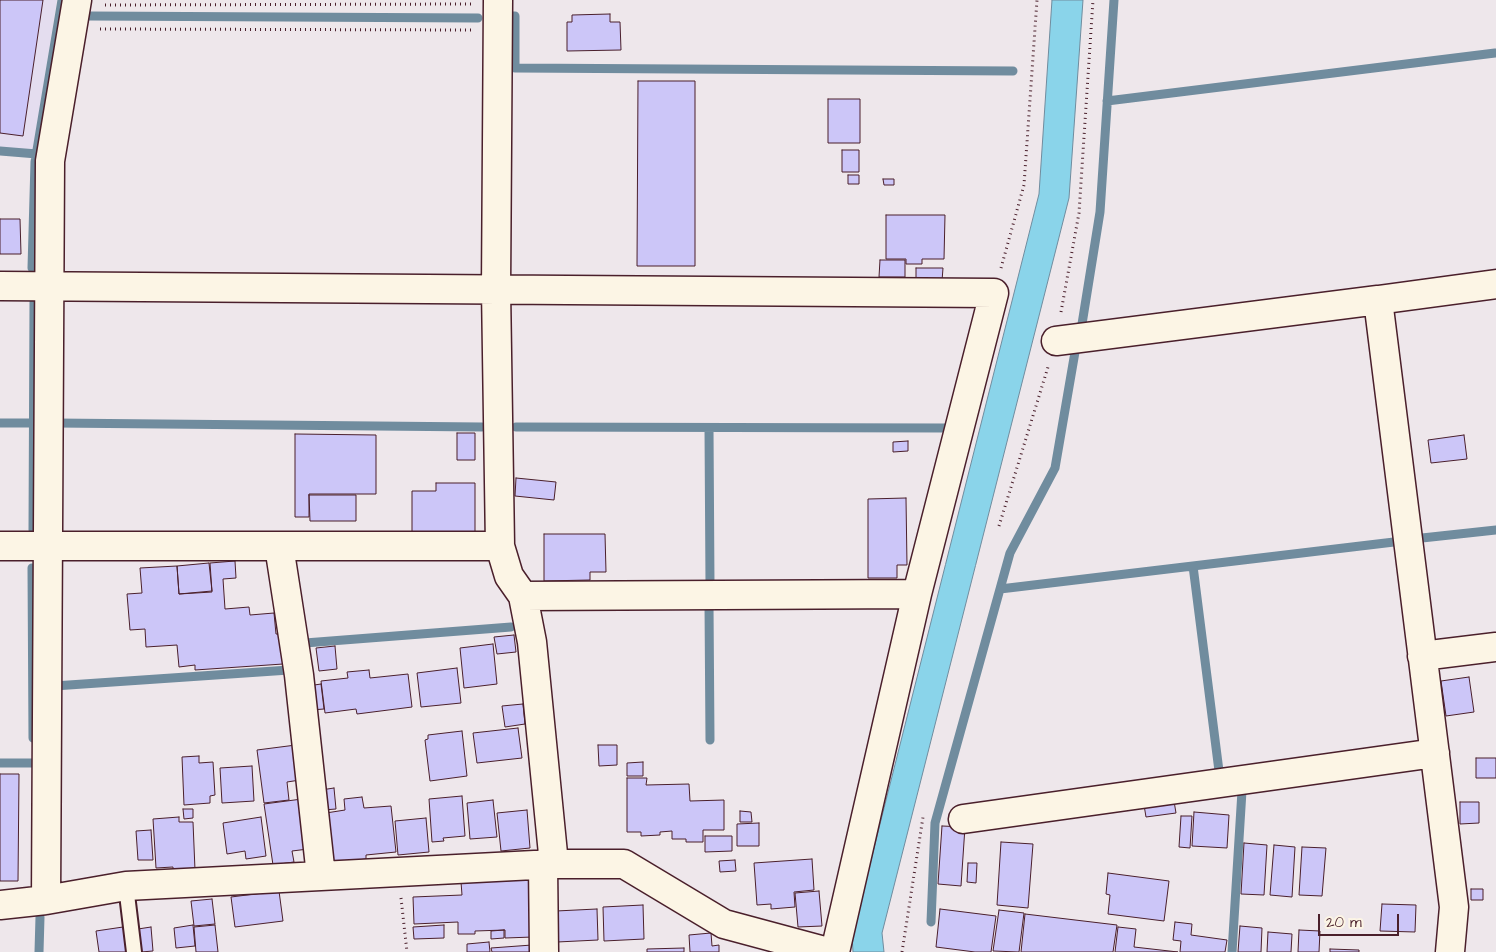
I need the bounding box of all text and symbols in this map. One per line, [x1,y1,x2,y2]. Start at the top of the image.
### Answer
scale bar [1321,904,1402,936]
text: 20 m [1326,912,1362,933]

